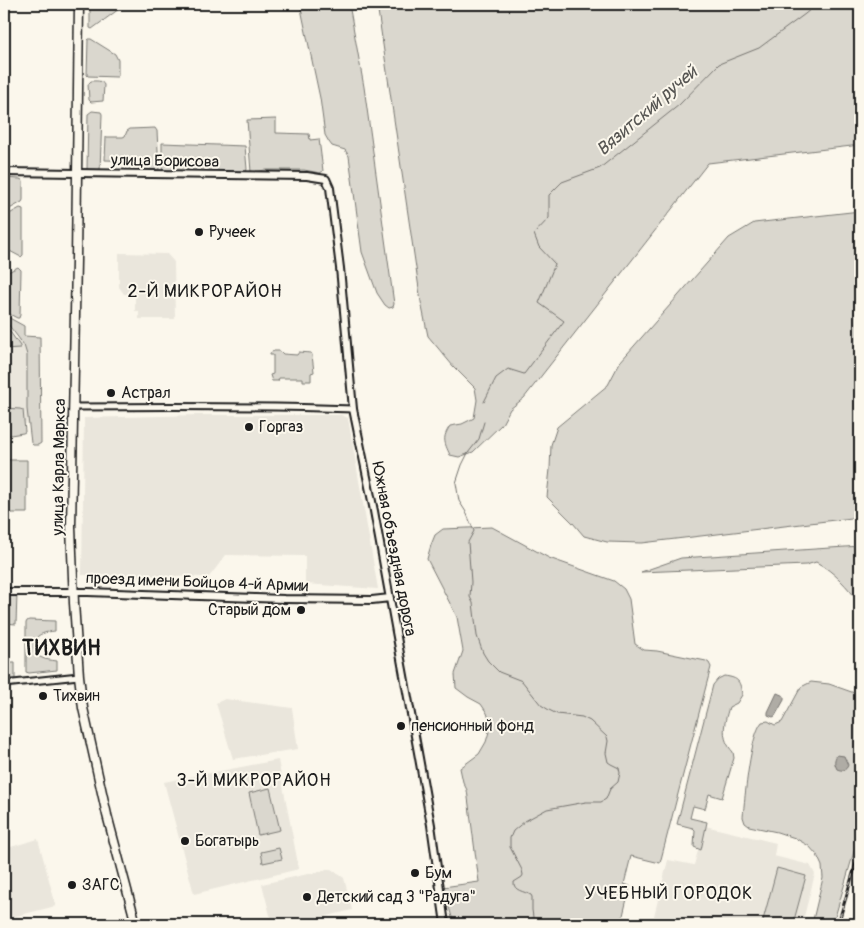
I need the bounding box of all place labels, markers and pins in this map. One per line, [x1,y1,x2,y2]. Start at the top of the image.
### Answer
place label: Ручеек [209,222,256,242]
marker: Ручеек [193,226,205,238]
place label: Астрал [121,383,171,403]
marker: Астрал [105,387,117,399]
place label: Горгаз [259,417,303,437]
marker: Горгаз [243,421,255,433]
place label: Старый дом [208,600,291,620]
marker: Старый дом [295,604,307,616]
place label: Тихвин [53,686,100,706]
marker: Тихвин [37,690,49,702]
place label: пенсионный фонд [411,716,534,736]
marker: пенсионный фонд [395,720,407,732]
place label: Богатырь [195,831,259,851]
marker: Богатырь [179,835,191,847]
place label: Бум [425,863,452,883]
marker: Бум [409,867,421,879]
place label: ЗАГС [82,875,120,895]
marker: ЗАГС [66,879,78,891]
place label: Детский сад 3 "Радуга" [316,887,476,907]
marker: Детский сад 3 "Радуга" [301,891,313,903]

